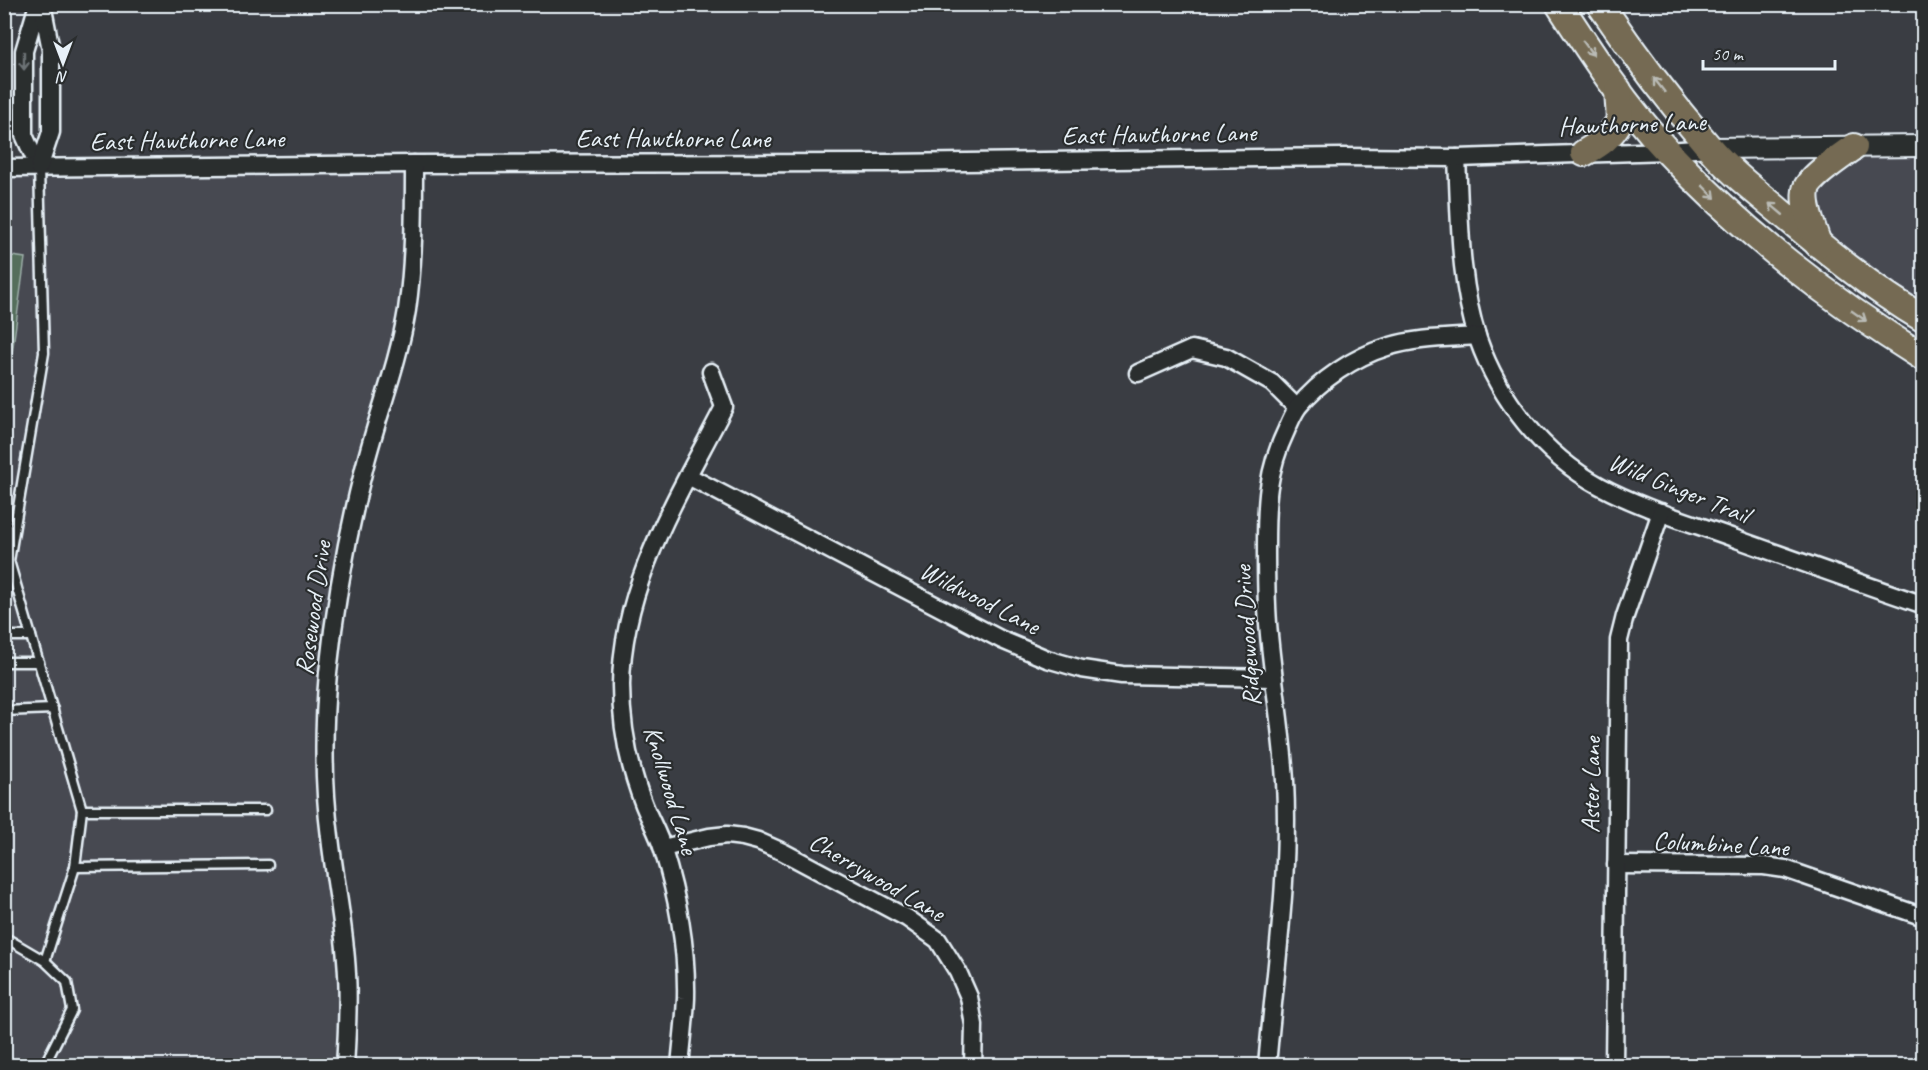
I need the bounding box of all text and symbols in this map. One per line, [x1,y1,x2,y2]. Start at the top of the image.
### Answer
north arrow [33,33,93,93]
scale bar [1703,33,1835,71]
one-way arrow [1582,39,1594,55]
text: 50 m [1712,43,1745,65]
one-way arrow [18,50,30,70]
text: N [55,67,68,87]
one-way arrow [1653,78,1666,94]
street label: Hawthorne Lane [1558,105,1708,143]
street label: East Hawthorne Lane [1062,116,1258,152]
street label: East Hawthorne Lane [90,122,286,158]
street label: East Hawthorne Lane [576,122,772,155]
one-way arrow [1701,185,1716,199]
one-way arrow [1768,202,1784,215]
one-way arrow [1850,310,1866,322]
street label: Wild Ginger Trail [1604,445,1758,533]
street label: Rosewood Drive [287,537,339,677]
street label: Wildwood Lane [915,554,1047,643]
street label: Ridgewood Drive [1226,563,1268,708]
street label: Knollwood Lane [636,722,707,860]
street label: Aster Lane [1574,735,1608,833]
street label: Columbine Lane [1652,824,1791,864]
street label: Cherrywood Lane [803,825,952,930]

